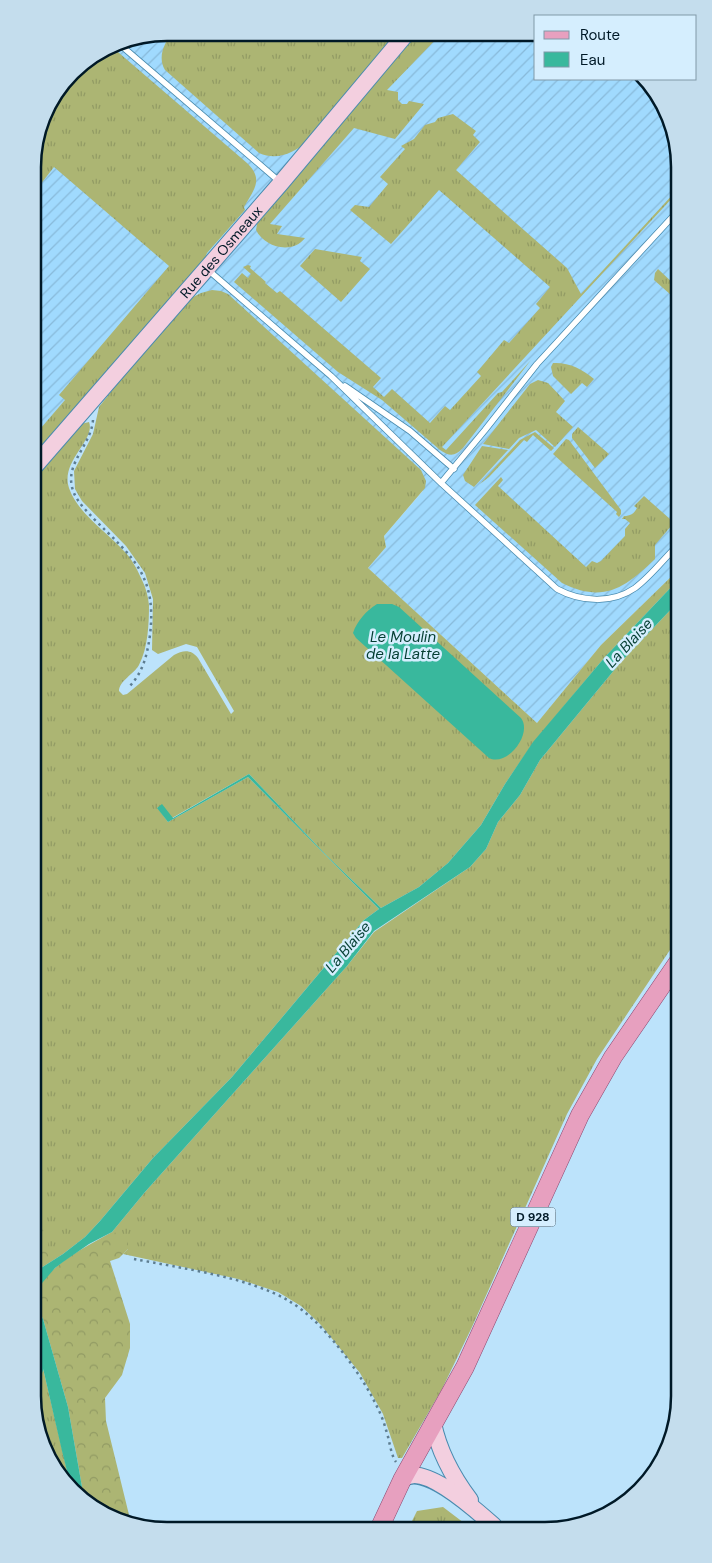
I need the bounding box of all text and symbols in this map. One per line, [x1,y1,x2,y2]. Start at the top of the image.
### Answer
legend [534,15,697,80]
text: Route [580,25,620,45]
text: Eau [580,50,605,70]
street label: Rue des Osmeaux [176,202,266,302]
water label: La Blaise [601,614,657,672]
water label: Le Moulin de la Latte [366,627,440,664]
water label: La Blaise [321,917,375,977]
road number: D 928 [510,1208,556,1226]

